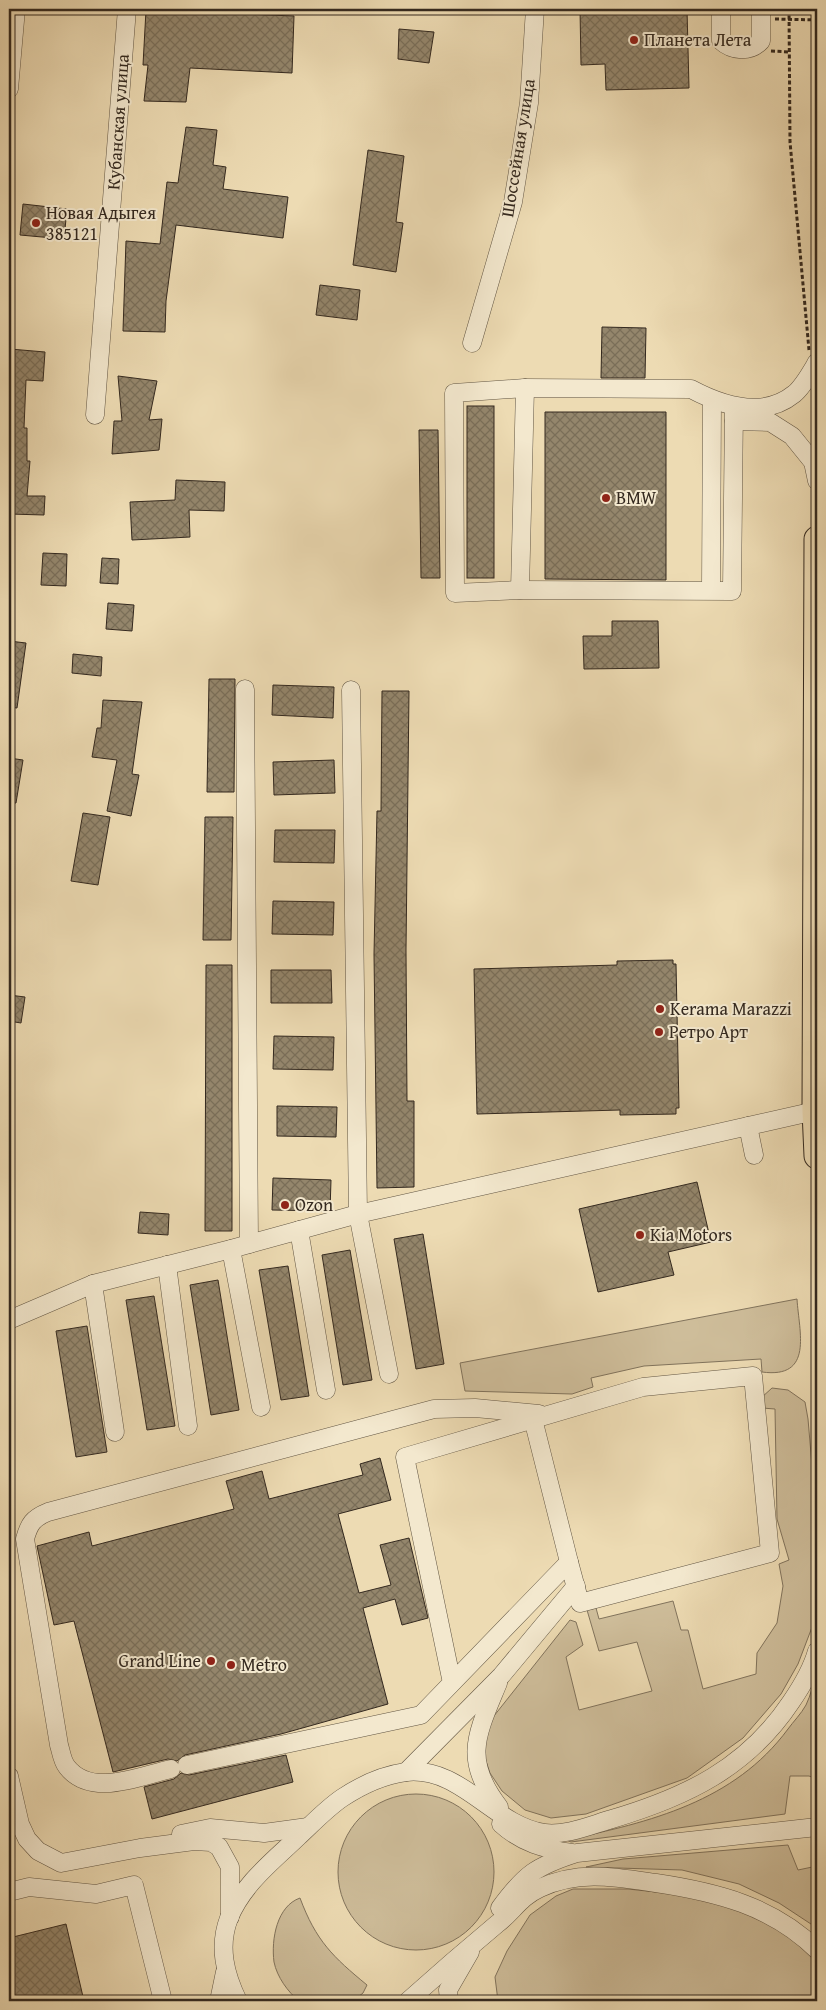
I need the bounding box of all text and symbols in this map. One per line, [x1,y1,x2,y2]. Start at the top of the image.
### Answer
place label: Планета Лета [644,26,752,53]
marker: Планета Лета [628,34,640,46]
street label: Кубанская улица [99,53,136,191]
street label: Шоссейная улица [493,76,542,219]
place label: Новая Адыгея 385121 [46,199,156,247]
marker: Новая Адыгея 385121 [30,217,42,229]
place label: BMW [616,484,657,511]
marker: BMW [600,492,612,504]
place label: Kerama Marazzi [670,995,792,1022]
marker: Kerama Marazzi [654,1003,666,1015]
place label: Ретро Арт [669,1018,748,1045]
marker: Ретро Арт [653,1026,665,1038]
place label: Ozon [295,1191,333,1218]
marker: Ozon [279,1199,291,1211]
place label: Kia Motors [650,1221,732,1248]
marker: Kia Motors [634,1229,646,1241]
place label: Grand Line [119,1647,201,1674]
place label: Metro [241,1651,287,1678]
marker: Grand Line [205,1655,217,1667]
marker: Metro [225,1659,237,1671]

